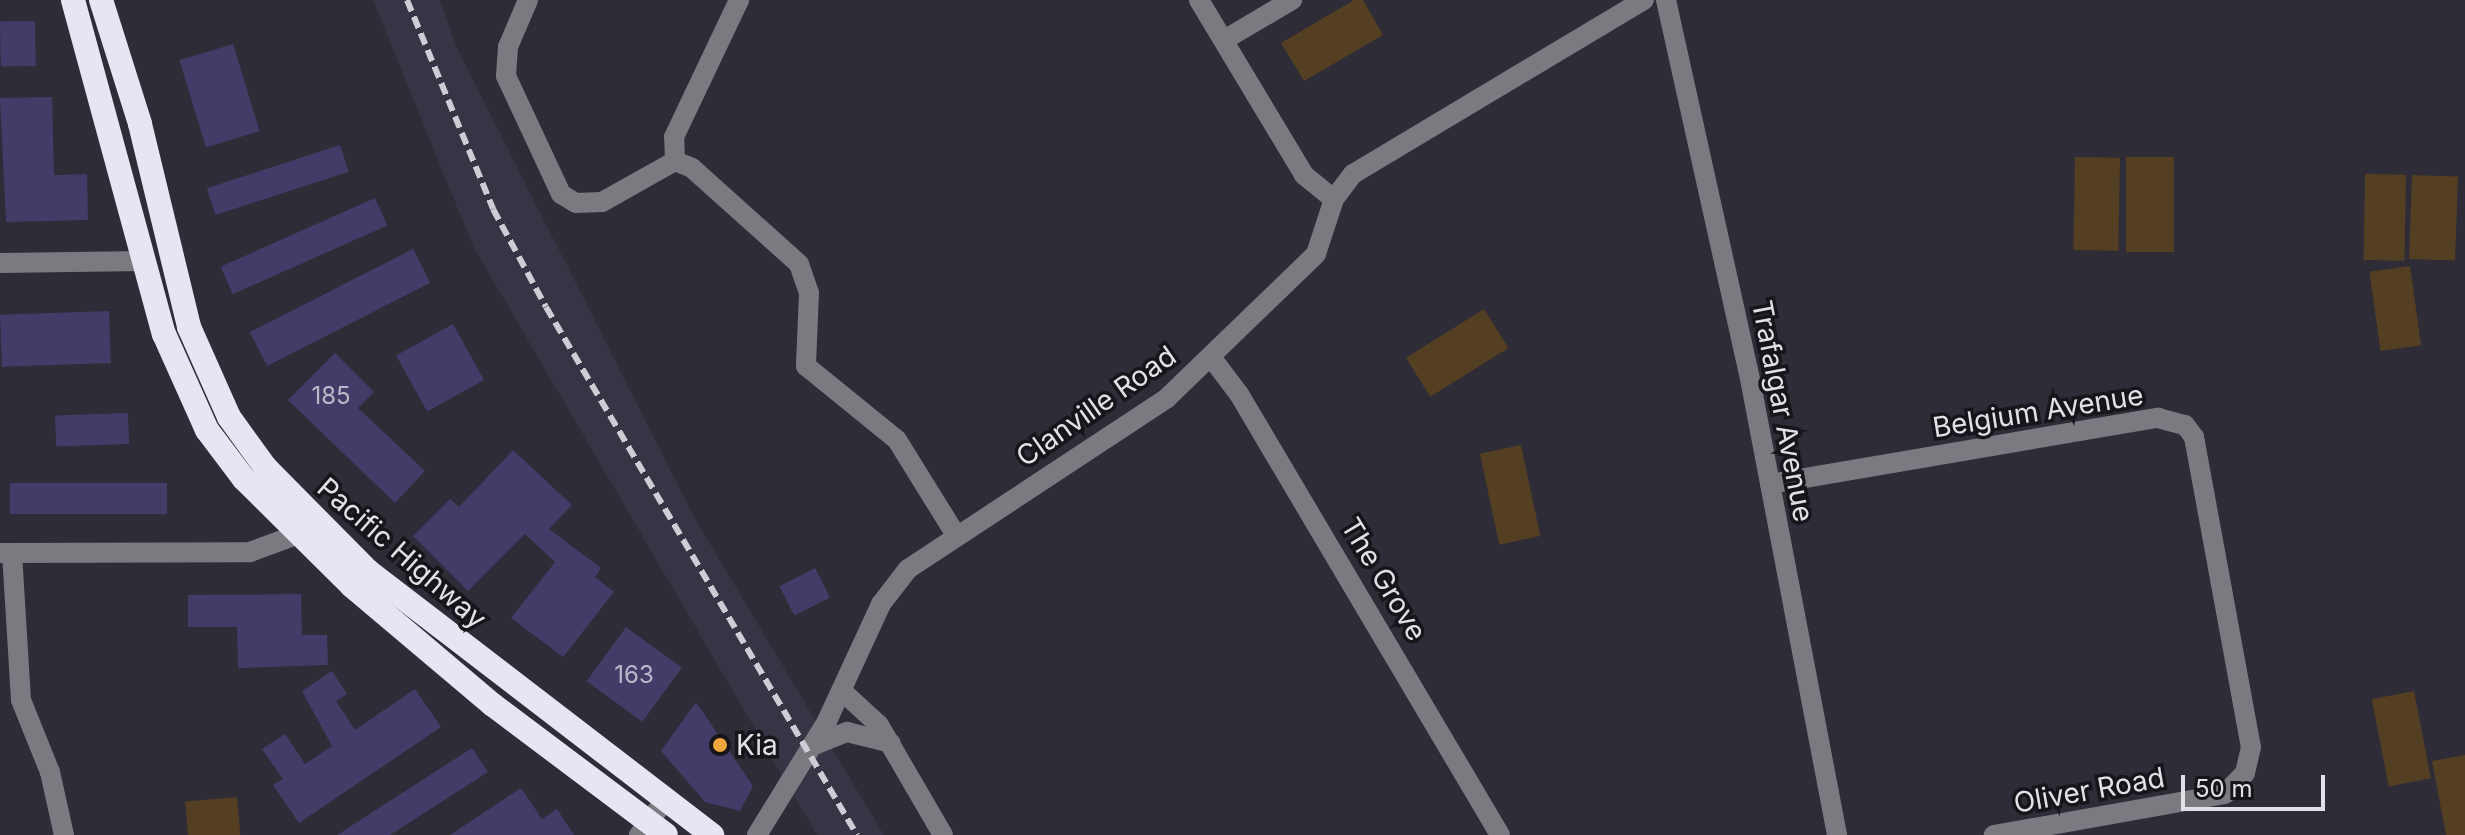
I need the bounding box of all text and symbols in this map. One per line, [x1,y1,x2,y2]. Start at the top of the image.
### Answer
street label: Trafalgar Avenue [1745,297,1821,525]
street label: Clanville Road [1010,339,1182,473]
street label: Belgium Avenue [1930,378,2146,444]
house number: 185 [311,382,351,410]
street label: Pacific Highway [311,471,493,635]
street label: The Grove [1334,511,1434,647]
house number: 163 [614,661,654,689]
place label: Kia [736,728,778,762]
marker: Kia [711,736,729,754]
scale bar [2185,759,2329,809]
street label: Oliver Road [2011,760,2167,820]
text: 50 m [2195,774,2253,803]

